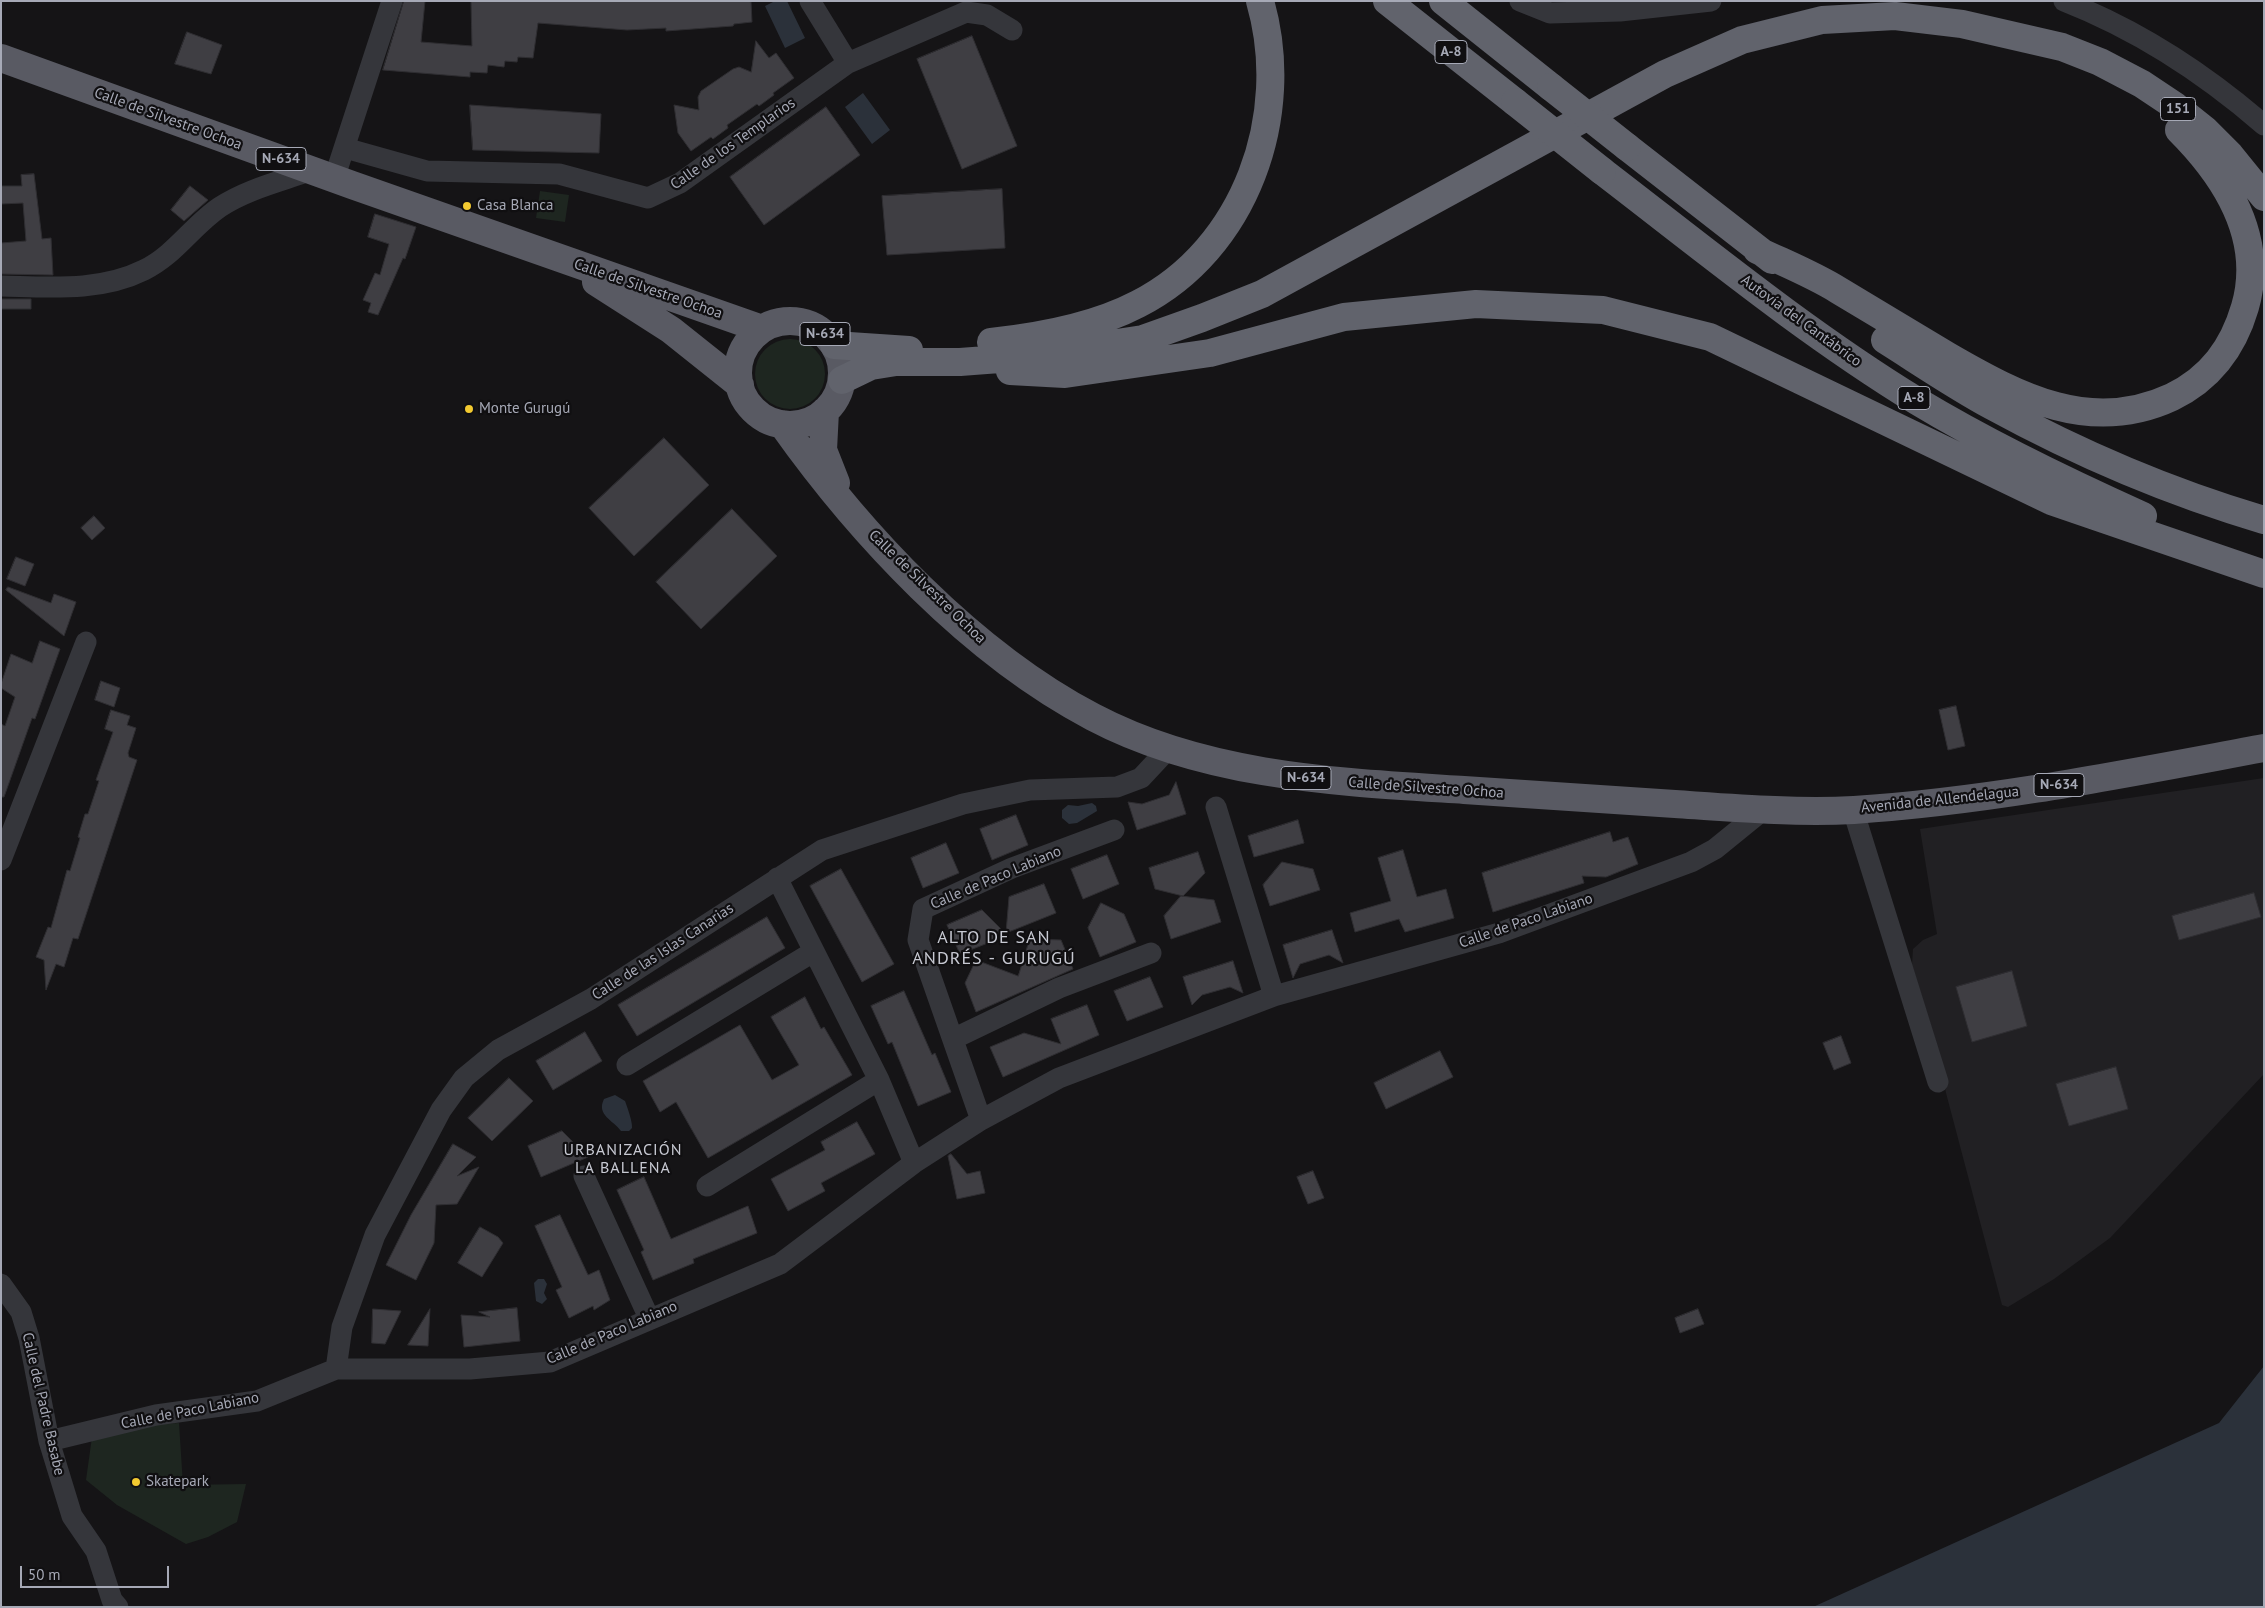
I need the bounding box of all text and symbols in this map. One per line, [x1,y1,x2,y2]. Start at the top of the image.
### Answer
road number: A-8 [1435,41,1467,64]
street label: Calle de Silvestre Ochoa [92,84,244,154]
street label: Calle de los Templarios [667,94,799,194]
road number: 151 [2160,98,2196,120]
road number: N-634 [256,148,306,170]
place label: Casa Blanca [477,197,553,215]
marker: Casa Blanca [461,200,473,212]
street label: Calle de Silvestre Ochoa [571,255,725,323]
street label: Autovía del Cantábrico [1737,271,1865,371]
road number: N-634 [800,322,850,346]
road number: A-8 [1898,386,1930,409]
place label: Monte Gurugú [479,400,570,418]
marker: Monte Gurugú [463,403,475,415]
street label: Calle de Silvestre Ochoa [865,526,989,648]
road number: N-634 [1281,766,1331,790]
street label: Calle de Silvestre Ochoa [1348,774,1504,802]
road number: N-634 [2034,774,2084,796]
street label: Avenida de Allendelagua [1860,783,2020,817]
street label: Calle de Paco Labiano [928,842,1064,914]
street label: Calle de Paco Labiano [1457,890,1595,952]
street label: Calle de las Islas Canarias [589,900,737,1004]
district label: ALTO DE SAN ANDRÉS - GURUGÚ [910,927,1078,970]
district label: URBANIZACIÓN LA BALLENA [562,1140,684,1178]
street label: Calle de Paco Labiano [544,1297,680,1369]
street label: Calle del Padre Basabe [18,1331,68,1477]
street label: Calle de Paco Labiano [119,1389,261,1433]
place label: Skatepark [146,1473,209,1491]
marker: Skatepark [130,1476,142,1488]
scale bar [22,1556,171,1588]
text: 50 m [28,1565,61,1584]

